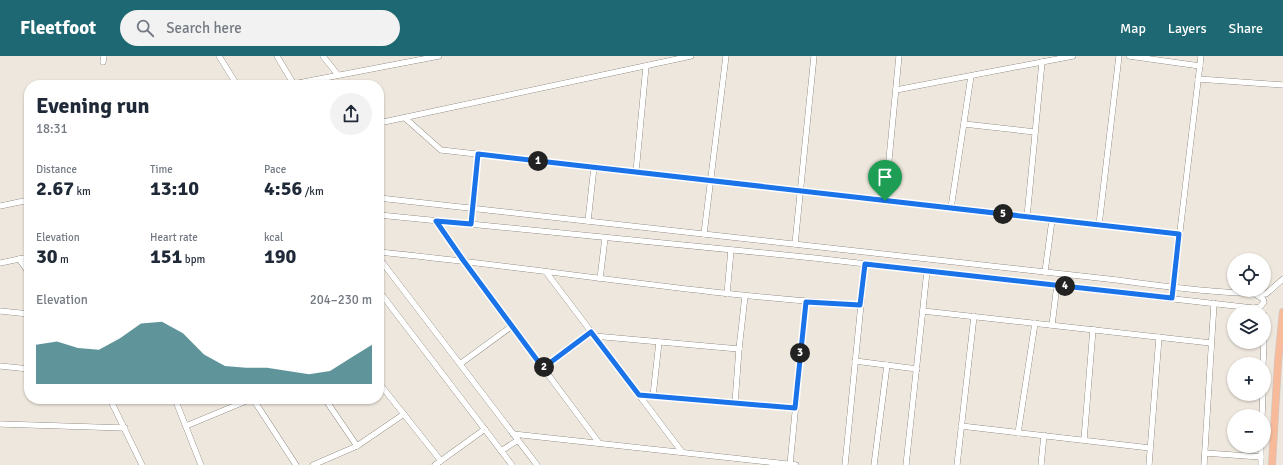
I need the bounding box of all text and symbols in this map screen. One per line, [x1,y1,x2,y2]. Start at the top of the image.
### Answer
search box [120,10,400,46]
text: Fleetfoot [20,16,96,40]
icon: search [134,17,156,39]
text: Search here [166,19,242,37]
text: Map [1120,20,1146,37]
text: Layers [1168,20,1207,37]
text: Share [1229,20,1263,37]
text: Evening run [36,92,150,119]
button: share [330,93,372,135]
text: 18:31 [36,121,68,137]
pin: 1 [528,151,548,171]
text: 1 [535,154,541,167]
pin [868,160,902,201]
text: Distance [36,163,77,176]
text: Time [150,163,173,176]
text: Pace [264,163,286,176]
icon: arrive [874,166,896,188]
text: 2.67 [36,176,74,201]
text: 13:10 [150,176,199,201]
text: 4:56 [264,176,302,201]
text: km [74,185,91,198]
text: /km [302,185,324,198]
pin: 5 [993,204,1013,224]
text: 5 [1000,207,1006,220]
text: Elevation [36,231,80,244]
text: Heart rate [150,231,198,244]
text: kcal [264,231,283,244]
text: 30 [36,244,58,269]
text: 151 [150,244,182,269]
text: 190 [264,244,296,269]
text: m [58,253,69,266]
text: bpm [182,253,205,266]
map controls [1227,253,1271,453]
button: locate [1227,253,1271,297]
pin: 4 [1055,276,1075,296]
text: 4 [1062,279,1068,292]
text: Elevation [36,292,88,308]
text: 204–230 m [310,292,372,308]
button: layers [1227,305,1271,349]
pin: 3 [790,343,810,363]
text: 3 [797,346,803,359]
pin: 2 [534,357,554,377]
button: + [1227,357,1271,401]
text: 2 [541,360,547,373]
button: − [1227,409,1271,453]

